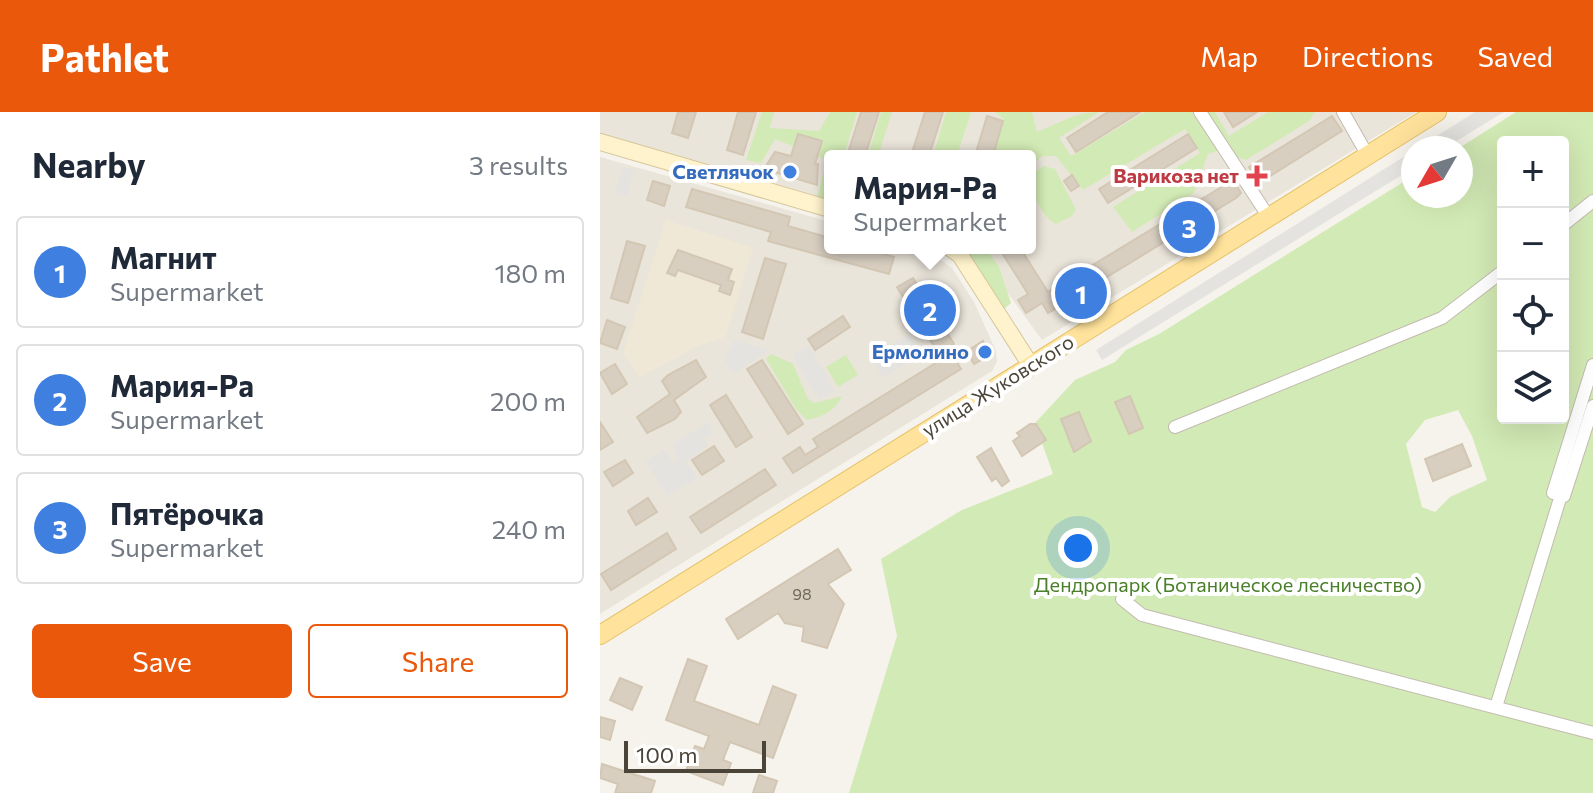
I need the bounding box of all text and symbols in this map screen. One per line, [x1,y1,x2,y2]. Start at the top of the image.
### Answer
text: Pathlet [40,33,169,80]
text: Map [1200,39,1258,73]
text: Directions [1302,39,1433,73]
text: Saved [1477,39,1553,73]
north arrow [1401,136,1473,208]
map controls [1497,136,1569,424]
button: + [1497,136,1569,208]
text: Nearby [32,143,146,185]
text: 3 results [469,149,568,180]
popup [824,150,1036,254]
place label: Светлячок [672,159,775,183]
marker: Светлячок [781,163,799,181]
place label: Варикоза нет [1113,163,1239,187]
marker: Варикоза нет [1246,165,1268,187]
text: Мария-Ра [853,168,997,205]
pin: 3 [1163,197,1215,257]
text: Supermarket [853,205,1007,236]
button: − [1497,208,1569,280]
text: Магнит [110,238,217,275]
text: 1 [54,257,66,288]
text: 180 m [494,257,566,288]
pin: 1 [1055,263,1107,323]
text: Supermarket [110,275,264,306]
pin: 2 [904,280,956,340]
button: locate [1497,280,1569,352]
street label: улица Жуковского [917,329,1078,442]
place label: Ермолино [872,339,969,363]
marker: Ермолино [976,343,994,361]
button: layers [1497,352,1569,424]
text: Мария-Ра [110,366,254,403]
text: 2 [53,385,67,416]
text: 200 m [490,385,566,416]
text: Supermarket [110,403,264,434]
text: Пятёрочка [110,494,264,531]
text: 3 [52,513,68,544]
text: 240 m [492,513,566,544]
your location [1058,528,1098,568]
text: Supermarket [110,531,264,562]
park label: Дендропарк (Ботаническое лесничество) [1034,572,1422,596]
house number: 98 [792,584,812,603]
button: Save [32,624,292,698]
button: Share [308,624,568,698]
scale bar [624,737,766,773]
text: 100 m [636,741,698,768]

